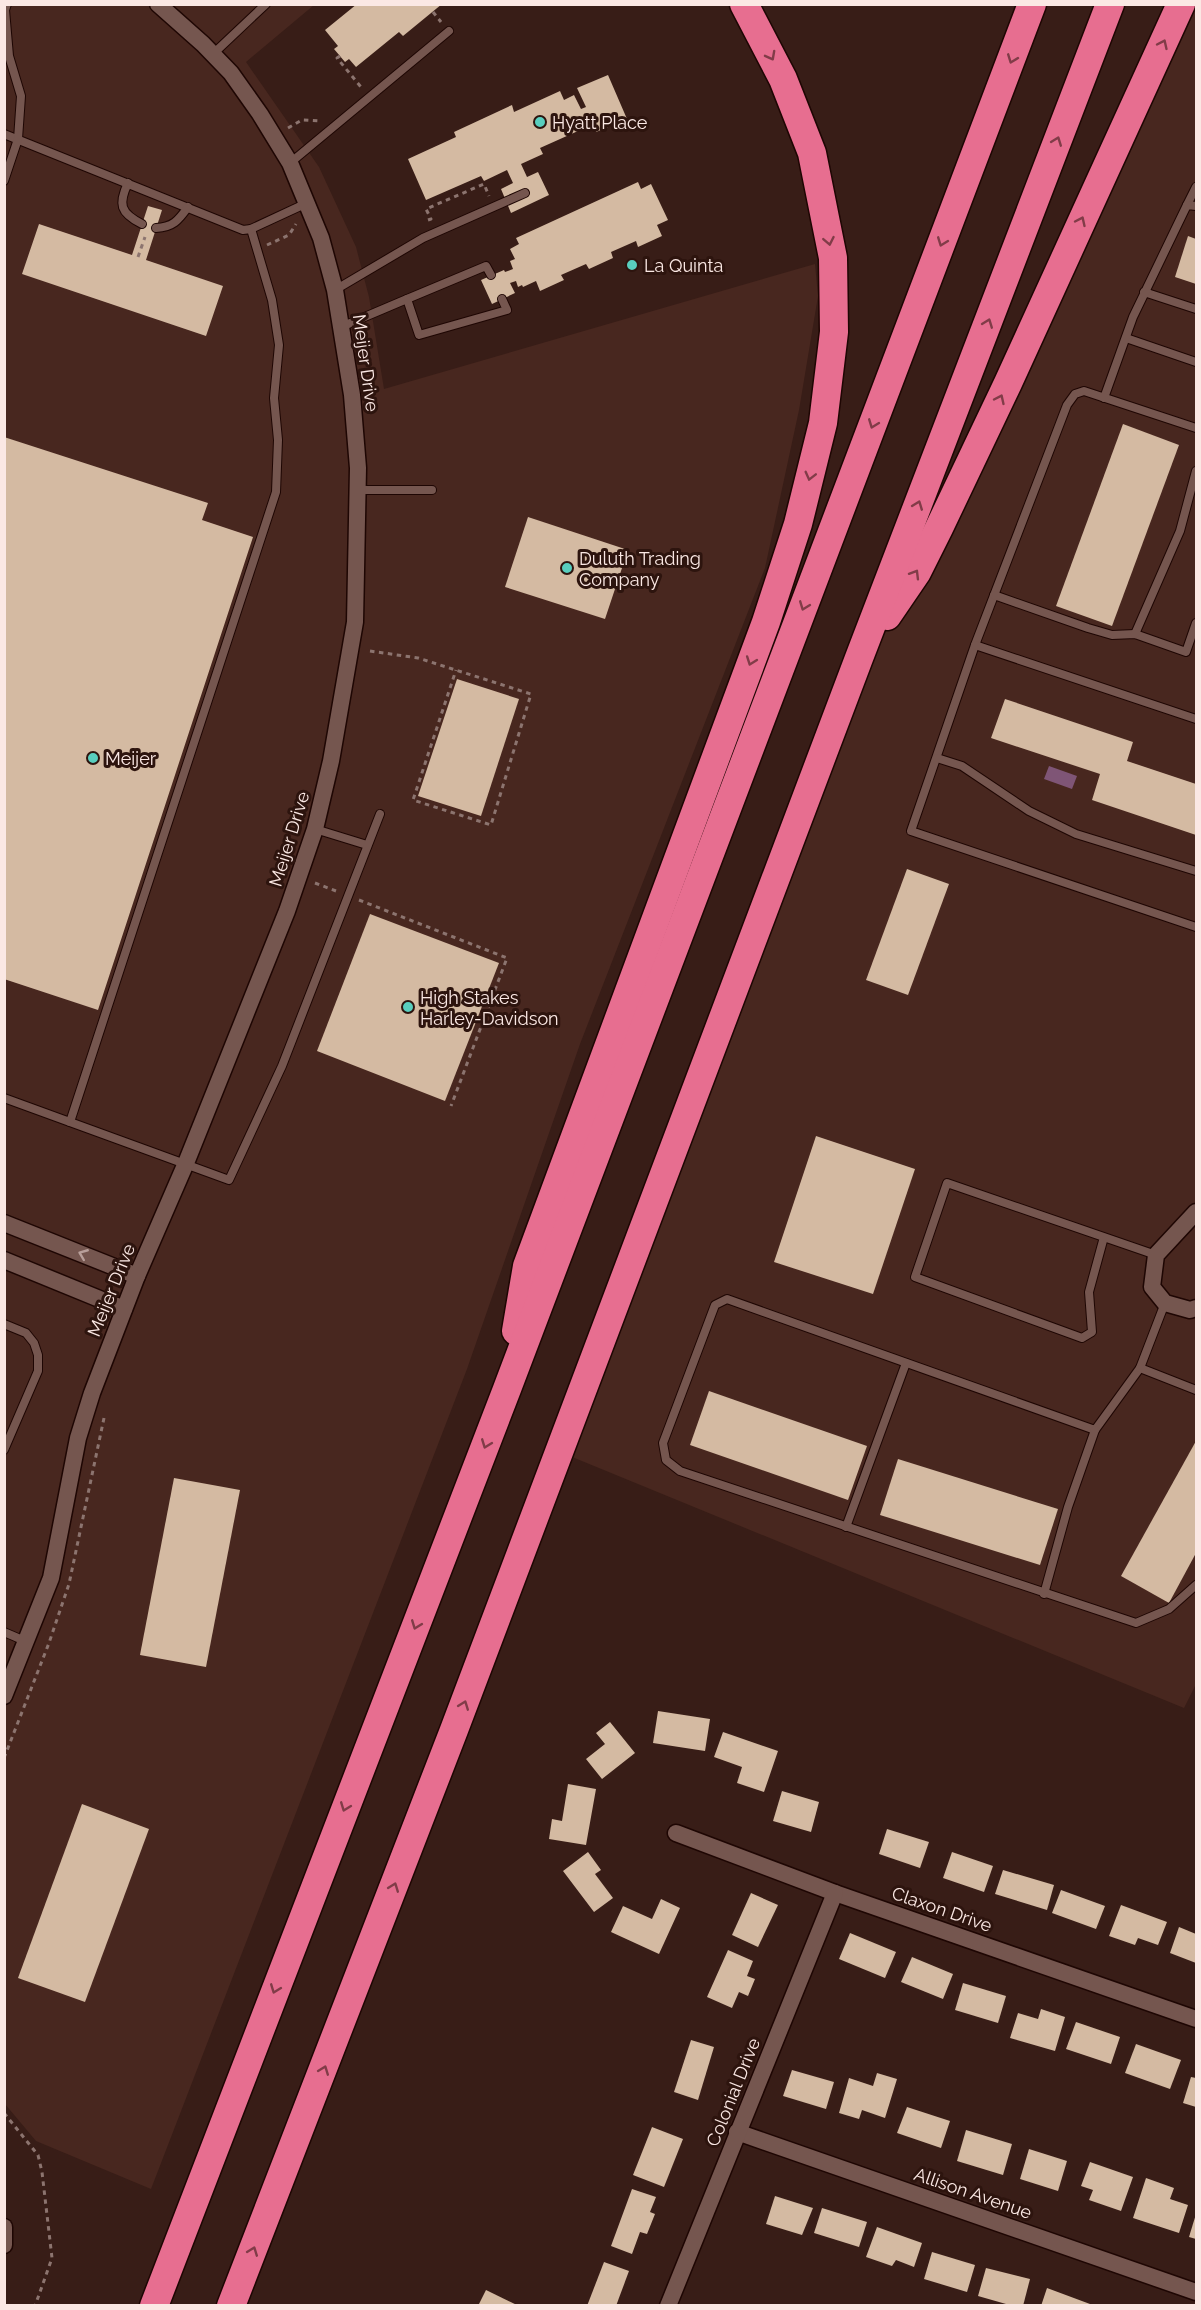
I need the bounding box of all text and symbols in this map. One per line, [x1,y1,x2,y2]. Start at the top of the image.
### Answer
one-way arrow [1155,39,1167,50]
one-way arrow [764,50,776,61]
one-way arrow [1006,53,1019,64]
place label: Hyatt Place [552,112,648,133]
marker: Hyatt Place [533,115,547,129]
one-way arrow [1050,136,1063,147]
one-way arrow [1074,217,1086,228]
one-way arrow [822,236,835,246]
one-way arrow [937,236,950,246]
place label: La Quinta [644,255,723,276]
marker: La Quinta [625,258,639,272]
street label: Meijer Drive [349,313,383,413]
one-way arrow [980,318,993,329]
one-way arrow [993,394,1005,405]
one-way arrow [868,418,880,429]
one-way arrow [804,471,817,481]
one-way arrow [911,500,923,511]
place label: Duluth Trading Company [579,548,701,590]
marker: Duluth Trading Company [560,561,574,575]
one-way arrow [908,570,919,580]
one-way arrow [799,600,811,611]
one-way arrow [746,655,758,666]
place label: Meijer [105,748,157,769]
marker: Meijer [86,751,100,765]
street label: Meijer Drive [265,789,314,889]
place label: High Stakes Harley-Davidson [420,987,559,1029]
marker: High Stakes Harley-Davidson [401,1000,415,1014]
street label: Meijer Drive [83,1240,139,1339]
one-way arrow [78,1249,89,1261]
one-way arrow [481,1437,493,1448]
one-way arrow [410,1620,423,1630]
one-way arrow [456,1701,469,1711]
one-way arrow [340,1802,353,1812]
street label: Claxon Drive [889,1882,995,1936]
one-way arrow [386,1883,399,1893]
one-way arrow [270,1983,282,1994]
street label: Colonial Drive [702,2034,764,2149]
one-way arrow [317,2065,329,2076]
street label: Allison Avenue [911,2163,1035,2223]
one-way arrow [245,2246,258,2257]

